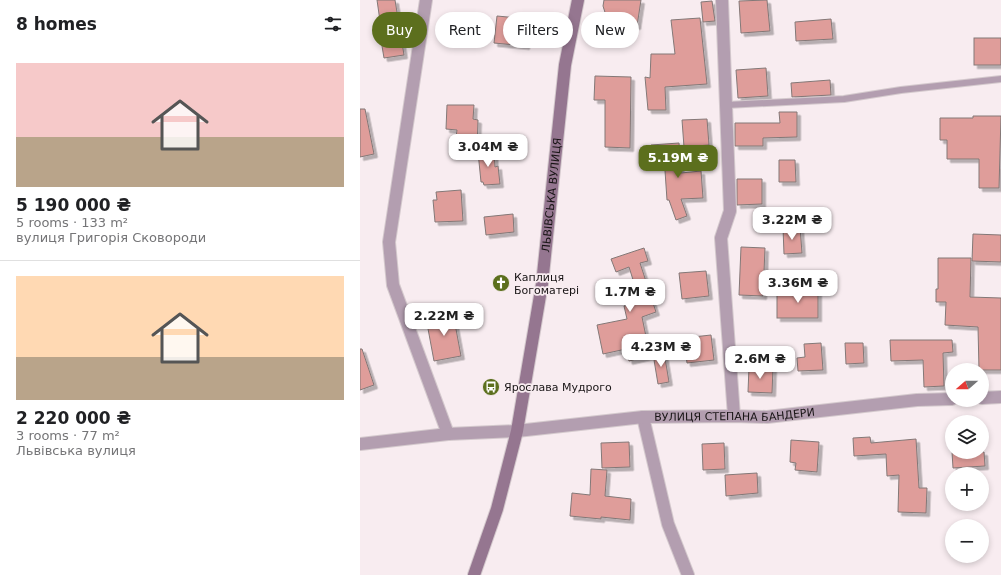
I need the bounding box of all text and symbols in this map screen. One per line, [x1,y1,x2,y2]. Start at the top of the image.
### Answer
chip: Buy [372,12,427,48]
chip: Rent [435,12,495,48]
chip: Filters [503,12,573,48]
chip: New [581,12,639,48]
icon: filters [322,13,344,35]
text: 8 homes [16,14,97,34]
icon: home [144,89,216,161]
pin: 3.04M ₴ [451,134,525,168]
street label: ЛЬВІВСЬКА ВУЛИЦЯ [539,137,564,253]
text: 3.04M ₴ [458,139,518,154]
pin: 5.19M ₴ [641,145,715,179]
text: 5.19M ₴ [648,150,708,165]
text: 5 190 000 ₴ [16,195,131,215]
pin: 3.22M ₴ [755,207,829,241]
text: 3.22M ₴ [762,212,822,227]
text: 5 rooms · 133 m² [16,215,128,230]
text: вулиця Григорія Сковороди [16,230,206,245]
pin: 3.36M ₴ [761,270,835,304]
place label: Каплиця Богоматері [514,271,579,297]
church icon: Каплиця Богоматері [491,273,511,293]
text: 3.36M ₴ [768,275,828,290]
pin: 1.7M ₴ [597,279,663,313]
text: 1.7M ₴ [604,284,656,299]
icon: home [144,302,216,374]
pin: 2.22M ₴ [407,303,481,337]
text: 2.22M ₴ [414,308,474,323]
pin: 4.23M ₴ [624,334,698,368]
text: 4.23M ₴ [631,339,691,354]
pin: 2.6M ₴ [727,346,793,380]
text: 2.6M ₴ [734,351,786,366]
north arrow [945,363,989,407]
map controls [945,363,989,563]
bus stop icon: Ярослава Мудрого [481,377,501,397]
place label: Ярослава Мудрого [504,381,612,394]
street label: ВУЛИЦЯ СТЕПАНА БАНДЕРИ [654,406,815,424]
text: 2 220 000 ₴ [16,408,131,428]
button: layers [945,415,989,459]
text: 3 rooms · 77 m² [16,428,120,443]
text: Львівська вулиця [16,443,136,458]
button: + [945,467,989,511]
button: − [945,519,989,563]

